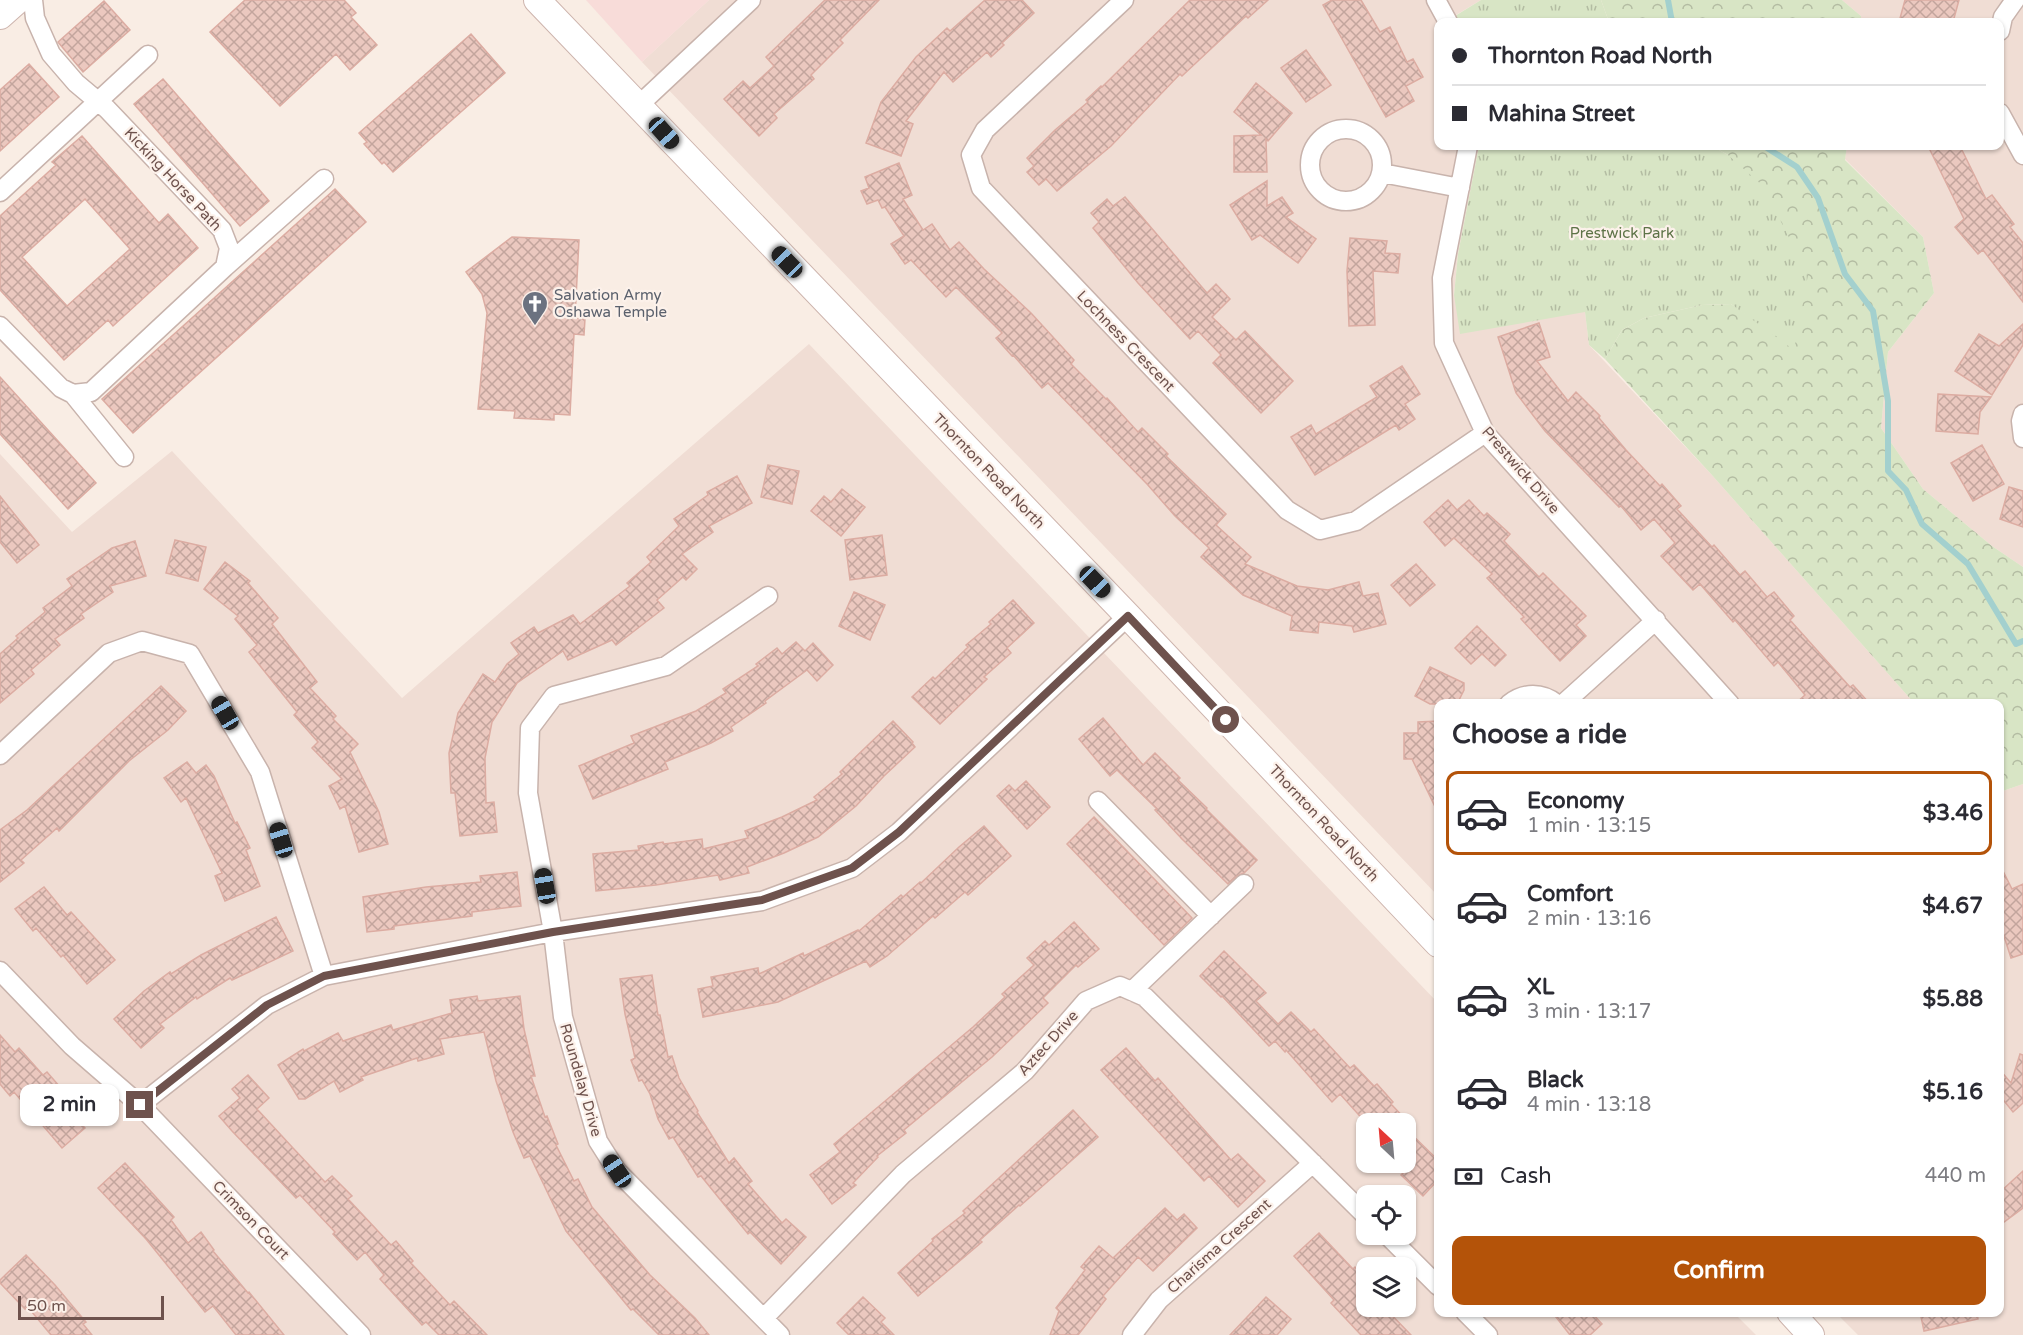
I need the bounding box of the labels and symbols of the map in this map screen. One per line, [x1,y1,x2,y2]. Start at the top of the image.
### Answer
car [645,114,683,152]
street label: Kicking Horse Path [121,124,225,234]
park label: Prestwick Park [1570,224,1674,242]
car [768,243,806,281]
place label: Salvation Army Oshawa Temple [554,286,667,321]
street label: Lochness Crescent [1073,287,1179,395]
church icon: Salvation Army Oshawa Temple [520,289,550,327]
street label: Thornton Road North [929,410,1049,532]
street label: Prestwick Drive [1478,423,1564,517]
car [1076,563,1114,601]
car [208,693,242,733]
route start [1212,706,1239,733]
street label: Thornton Road North [1265,761,1383,885]
car [267,820,295,860]
car [533,867,557,905]
street label: Aztec Drive [1014,1007,1082,1079]
street label: Roundelay Drive [556,1021,606,1139]
callout: 2 min [20,1084,119,1126]
route end [126,1091,153,1118]
north arrow [1356,1113,1416,1173]
car [599,1151,635,1191]
street label: Crimson Court [209,1177,293,1263]
street label: Charisma Crescent [1163,1195,1275,1297]
scale bar [18,1293,164,1320]

